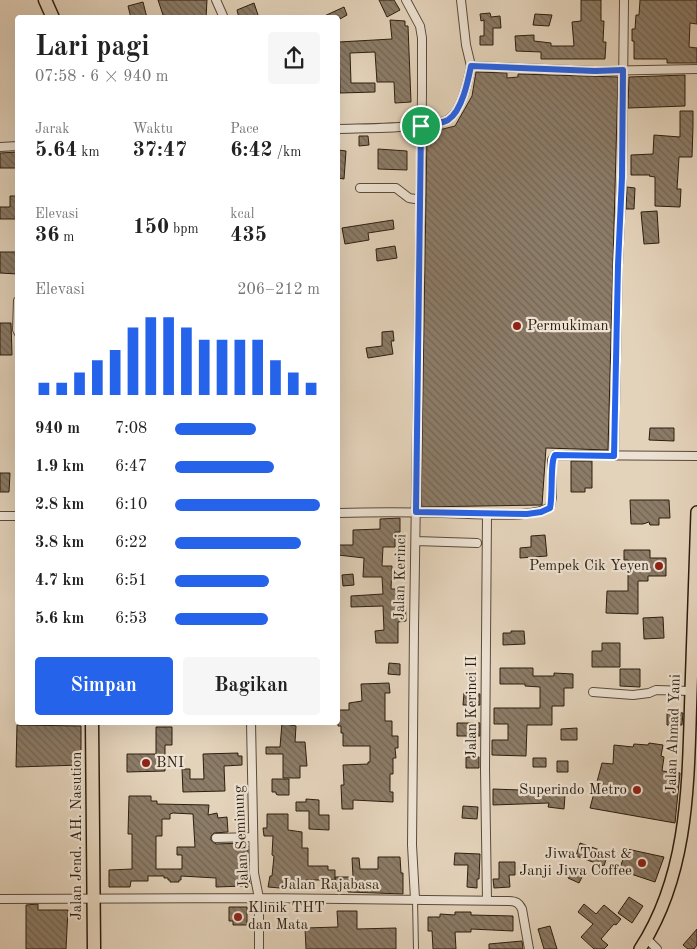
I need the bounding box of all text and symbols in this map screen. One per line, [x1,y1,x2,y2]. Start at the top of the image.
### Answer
button: share [268,32,320,84]
text: Lari pagi [35,34,150,62]
text: 07:58 · 6 × 940 m [35,69,168,85]
pin [400,105,442,147]
icon: arrive [407,112,435,140]
text: Jarak [35,122,69,136]
text: Waktu [133,122,173,136]
text: Pace [230,122,259,136]
text: 5.64 [35,140,77,161]
text: 37:47 [133,140,187,161]
text: 6:42 [230,140,273,161]
text: km [77,145,100,159]
text: /km [273,145,301,159]
text: Elevasi [35,207,79,221]
text: kcal [230,207,254,221]
text: 150 [133,217,169,238]
text: bpm [169,222,199,236]
text: 36 [35,225,59,246]
text: 435 [230,225,267,246]
text: m [59,230,74,244]
text: Elevasi [35,282,85,298]
text: 206–212 m [237,282,320,298]
place label: Permukiman [527,319,609,334]
marker: Permukiman [511,320,523,332]
text: 940 m [35,421,80,437]
text: 7:08 [115,421,147,437]
text: 1.9 km [35,459,84,475]
text: 6:47 [115,459,147,475]
text: 2.8 km [35,497,84,513]
text: 6:10 [115,497,147,513]
street label: Jalan Kerinci [393,534,409,620]
text: 3.8 km [35,535,84,551]
text: 6:22 [115,535,147,551]
place label: Pempek Cik Yeyen [529,559,649,574]
marker: Pempek Cik Yeyen [653,560,665,572]
text: 4.7 km [35,573,84,589]
text: 6:51 [115,573,147,589]
text: 5.6 km [35,611,84,627]
text: 6:53 [115,611,147,627]
street label: Jalan Kerinci II [465,656,480,758]
button: Simpan [35,657,173,715]
button: Bagikan [183,657,320,715]
street label: Jalan Ahmad Yani [664,674,684,794]
street label: Jalan Jend. AH. Nasution [70,752,85,920]
place label: BNI [156,756,184,771]
marker: BNI [140,757,152,769]
place label: Superindo Metro [519,783,627,798]
marker: Superindo Metro [631,784,643,796]
street label: Jalan Seminung [232,785,252,889]
place label: Jiwa Toast & Janji Jiwa Coffee [519,847,632,879]
marker: Jiwa Toast & Janji Jiwa Coffee [636,857,648,869]
street label: Jalan Rajabasa [281,878,380,893]
place label: Klinik THT dan Mata [248,901,325,933]
marker: Klinik THT dan Mata [232,911,244,923]

